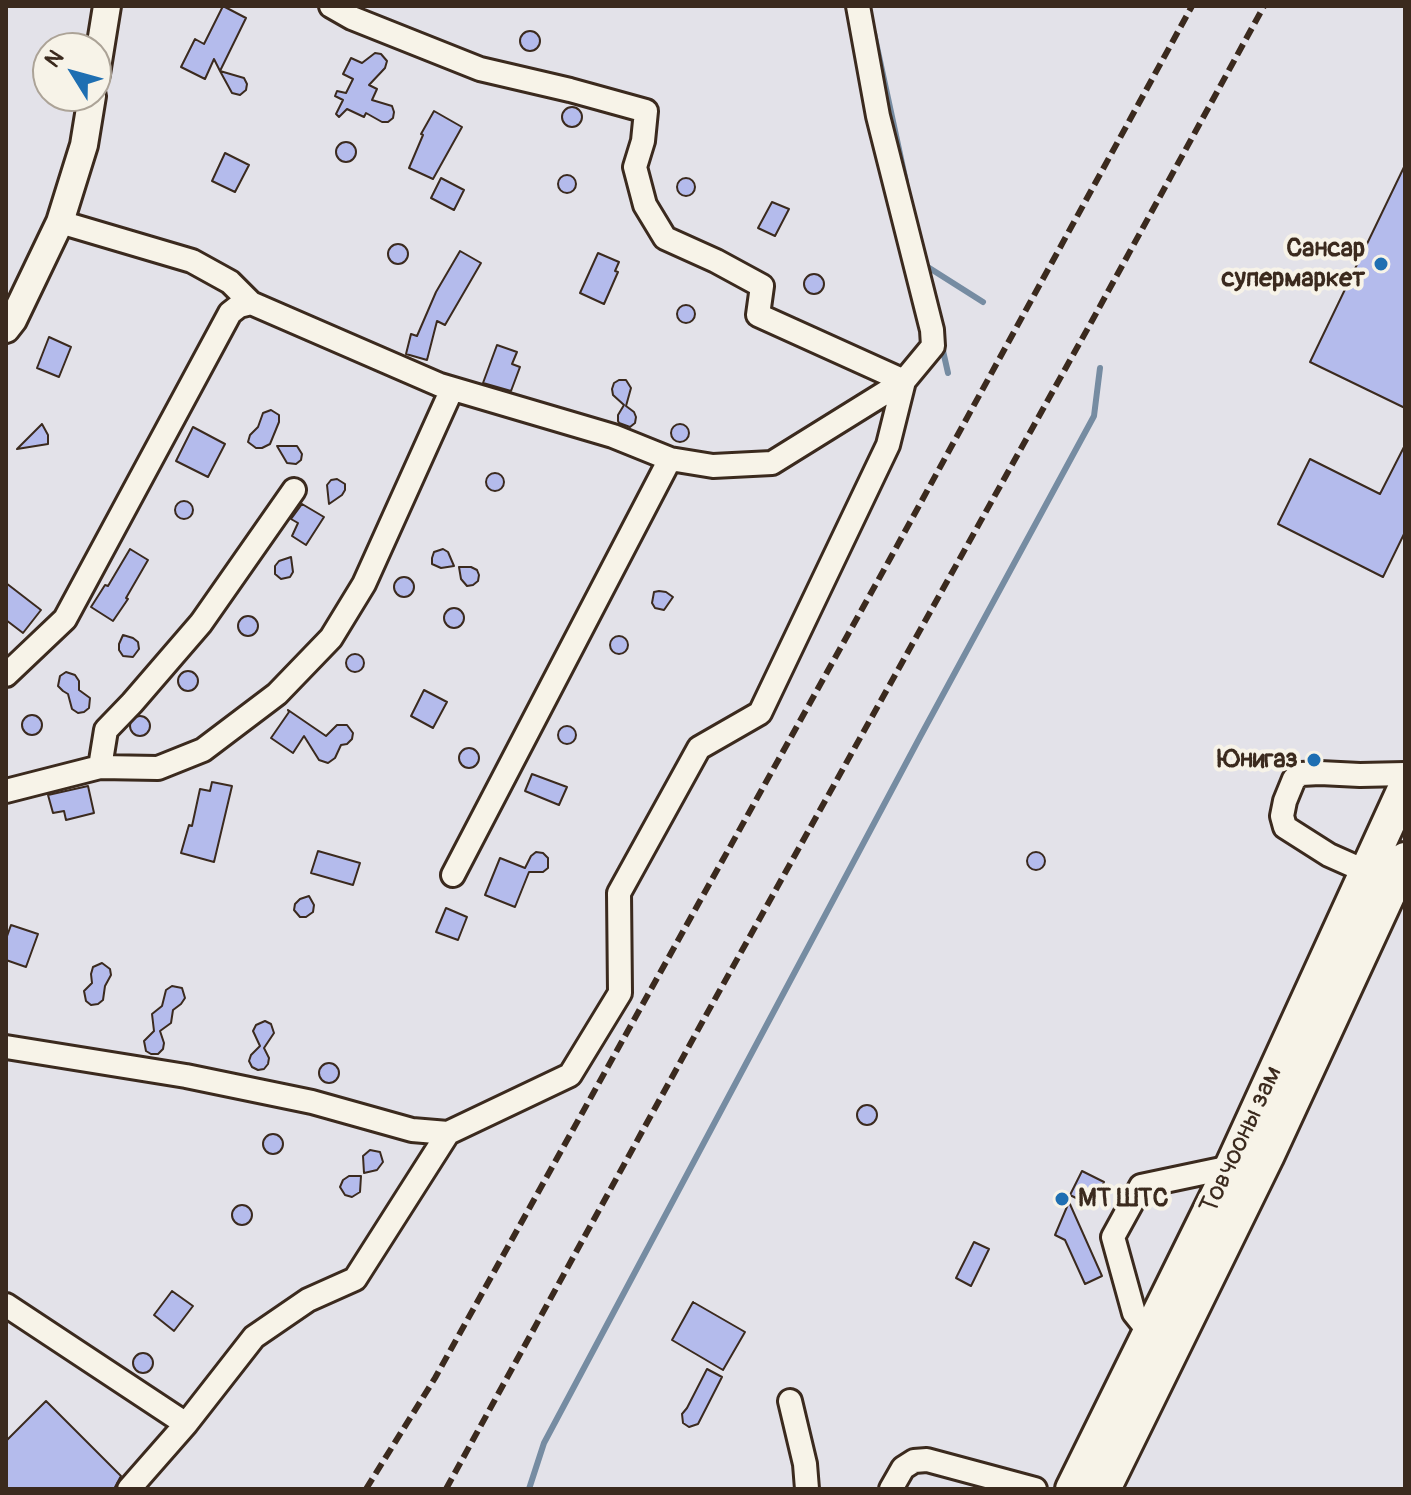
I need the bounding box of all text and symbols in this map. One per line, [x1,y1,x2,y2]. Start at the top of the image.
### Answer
north arrow [32,32,112,112]
text: N [39,44,70,73]
place label: Сансар супермаркет [1222,233,1365,294]
marker: Сансар супермаркет [1372,255,1390,273]
place label: Юнигаз [1218,744,1298,776]
marker: Юнигаз [1305,751,1323,769]
street label: Товчооны зам [1194,1061,1290,1219]
place label: MT ШТС [1078,1183,1169,1215]
marker: MT ШТС [1053,1190,1071,1208]

